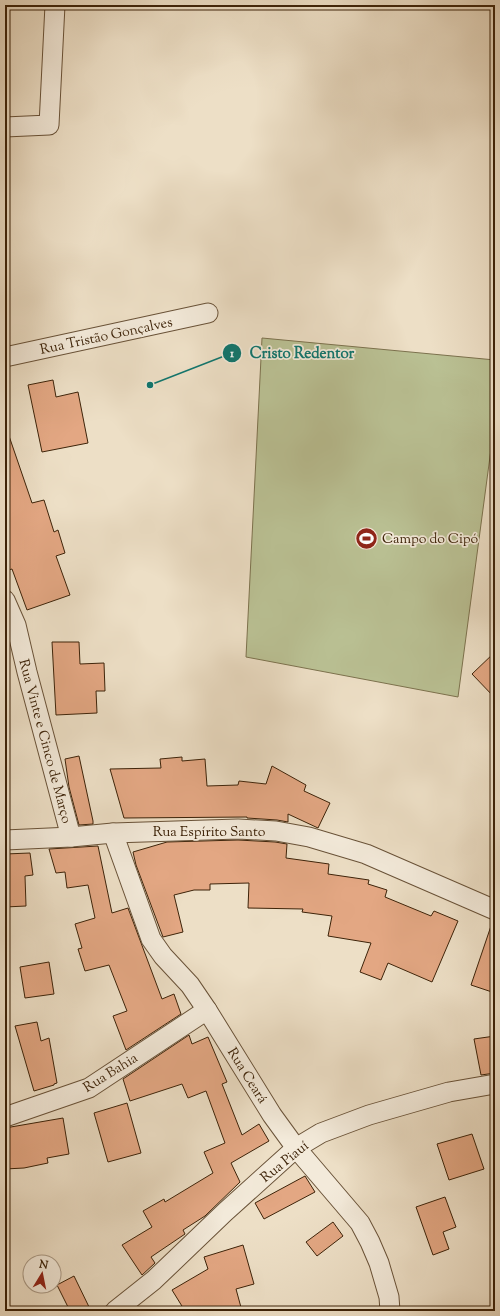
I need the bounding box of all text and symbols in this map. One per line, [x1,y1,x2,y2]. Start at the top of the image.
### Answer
street label: Rua Tristão Gonçalves [38,313,174,361]
callout: Cristo Redentor [222,339,363,366]
text: Cristo Redentor [250,344,355,365]
text: 1 [229,345,235,363]
sports icon: Campo do Cipó [353,525,379,551]
place label: Campo do Cipó [382,530,479,550]
street label: Rua Vinte e Cinco de Março [12,657,76,826]
street label: Rua Espírito Santo [153,823,266,843]
street label: Rua Ceará [221,1044,272,1108]
street label: Rua Bahia [80,1049,143,1098]
street label: Rua Piauí [257,1137,314,1188]
north arrow [22,1254,62,1294]
text: N [37,1256,49,1274]

